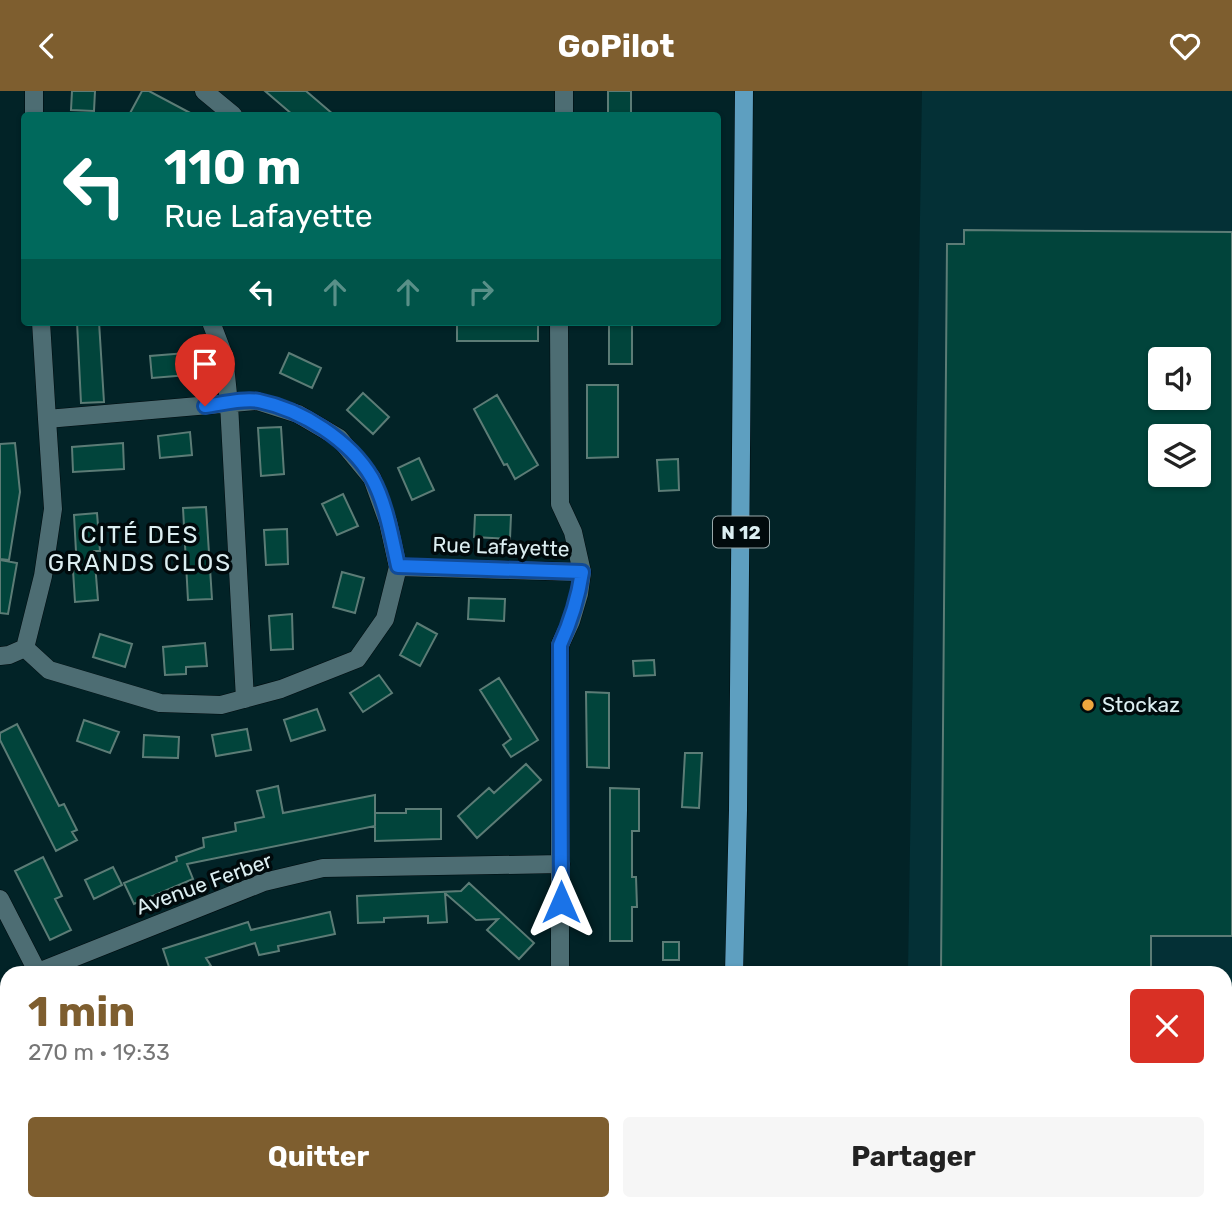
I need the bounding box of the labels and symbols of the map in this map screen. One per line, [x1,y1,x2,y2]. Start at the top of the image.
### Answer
pin [175,334,235,406]
road number: N 12 [713,517,769,547]
district label: CITÉ DES GRANDS CLOS [48,521,232,577]
street label: Rue Lafayette [432,532,570,561]
place label: Stockaz [1102,692,1180,717]
marker: Stockaz [1080,697,1096,713]
street label: Avenue Ferber [133,847,275,920]
position arrow [524,865,598,939]

